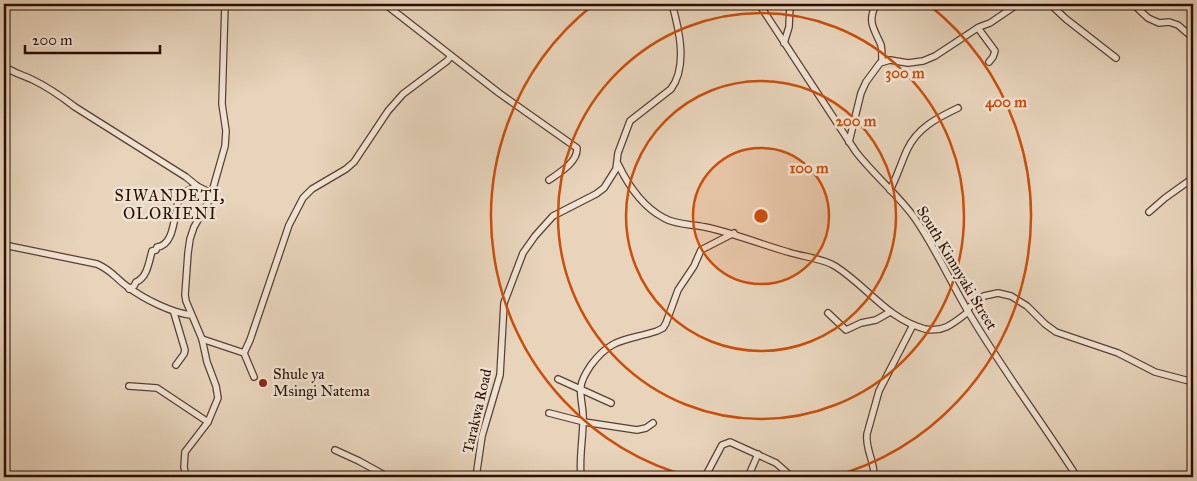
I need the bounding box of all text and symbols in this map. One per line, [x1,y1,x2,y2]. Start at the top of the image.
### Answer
scale bar [25,22,160,54]
text: 200 m [32,31,73,49]
text: 300 m [885,64,925,83]
text: 400 m [985,93,1027,112]
text: 200 m [836,112,877,130]
text: 100 m [789,159,829,177]
district label: SIWANDETI, OLORIENI [115,186,225,223]
street label: South Kimnyaki Street [913,203,1001,334]
centre of rings [752,207,770,225]
place label: Shule ya Msingi Natema [273,365,370,400]
street label: Tarakwa Road [459,367,496,455]
marker: Shule ya Msingi Natema [257,377,269,389]

